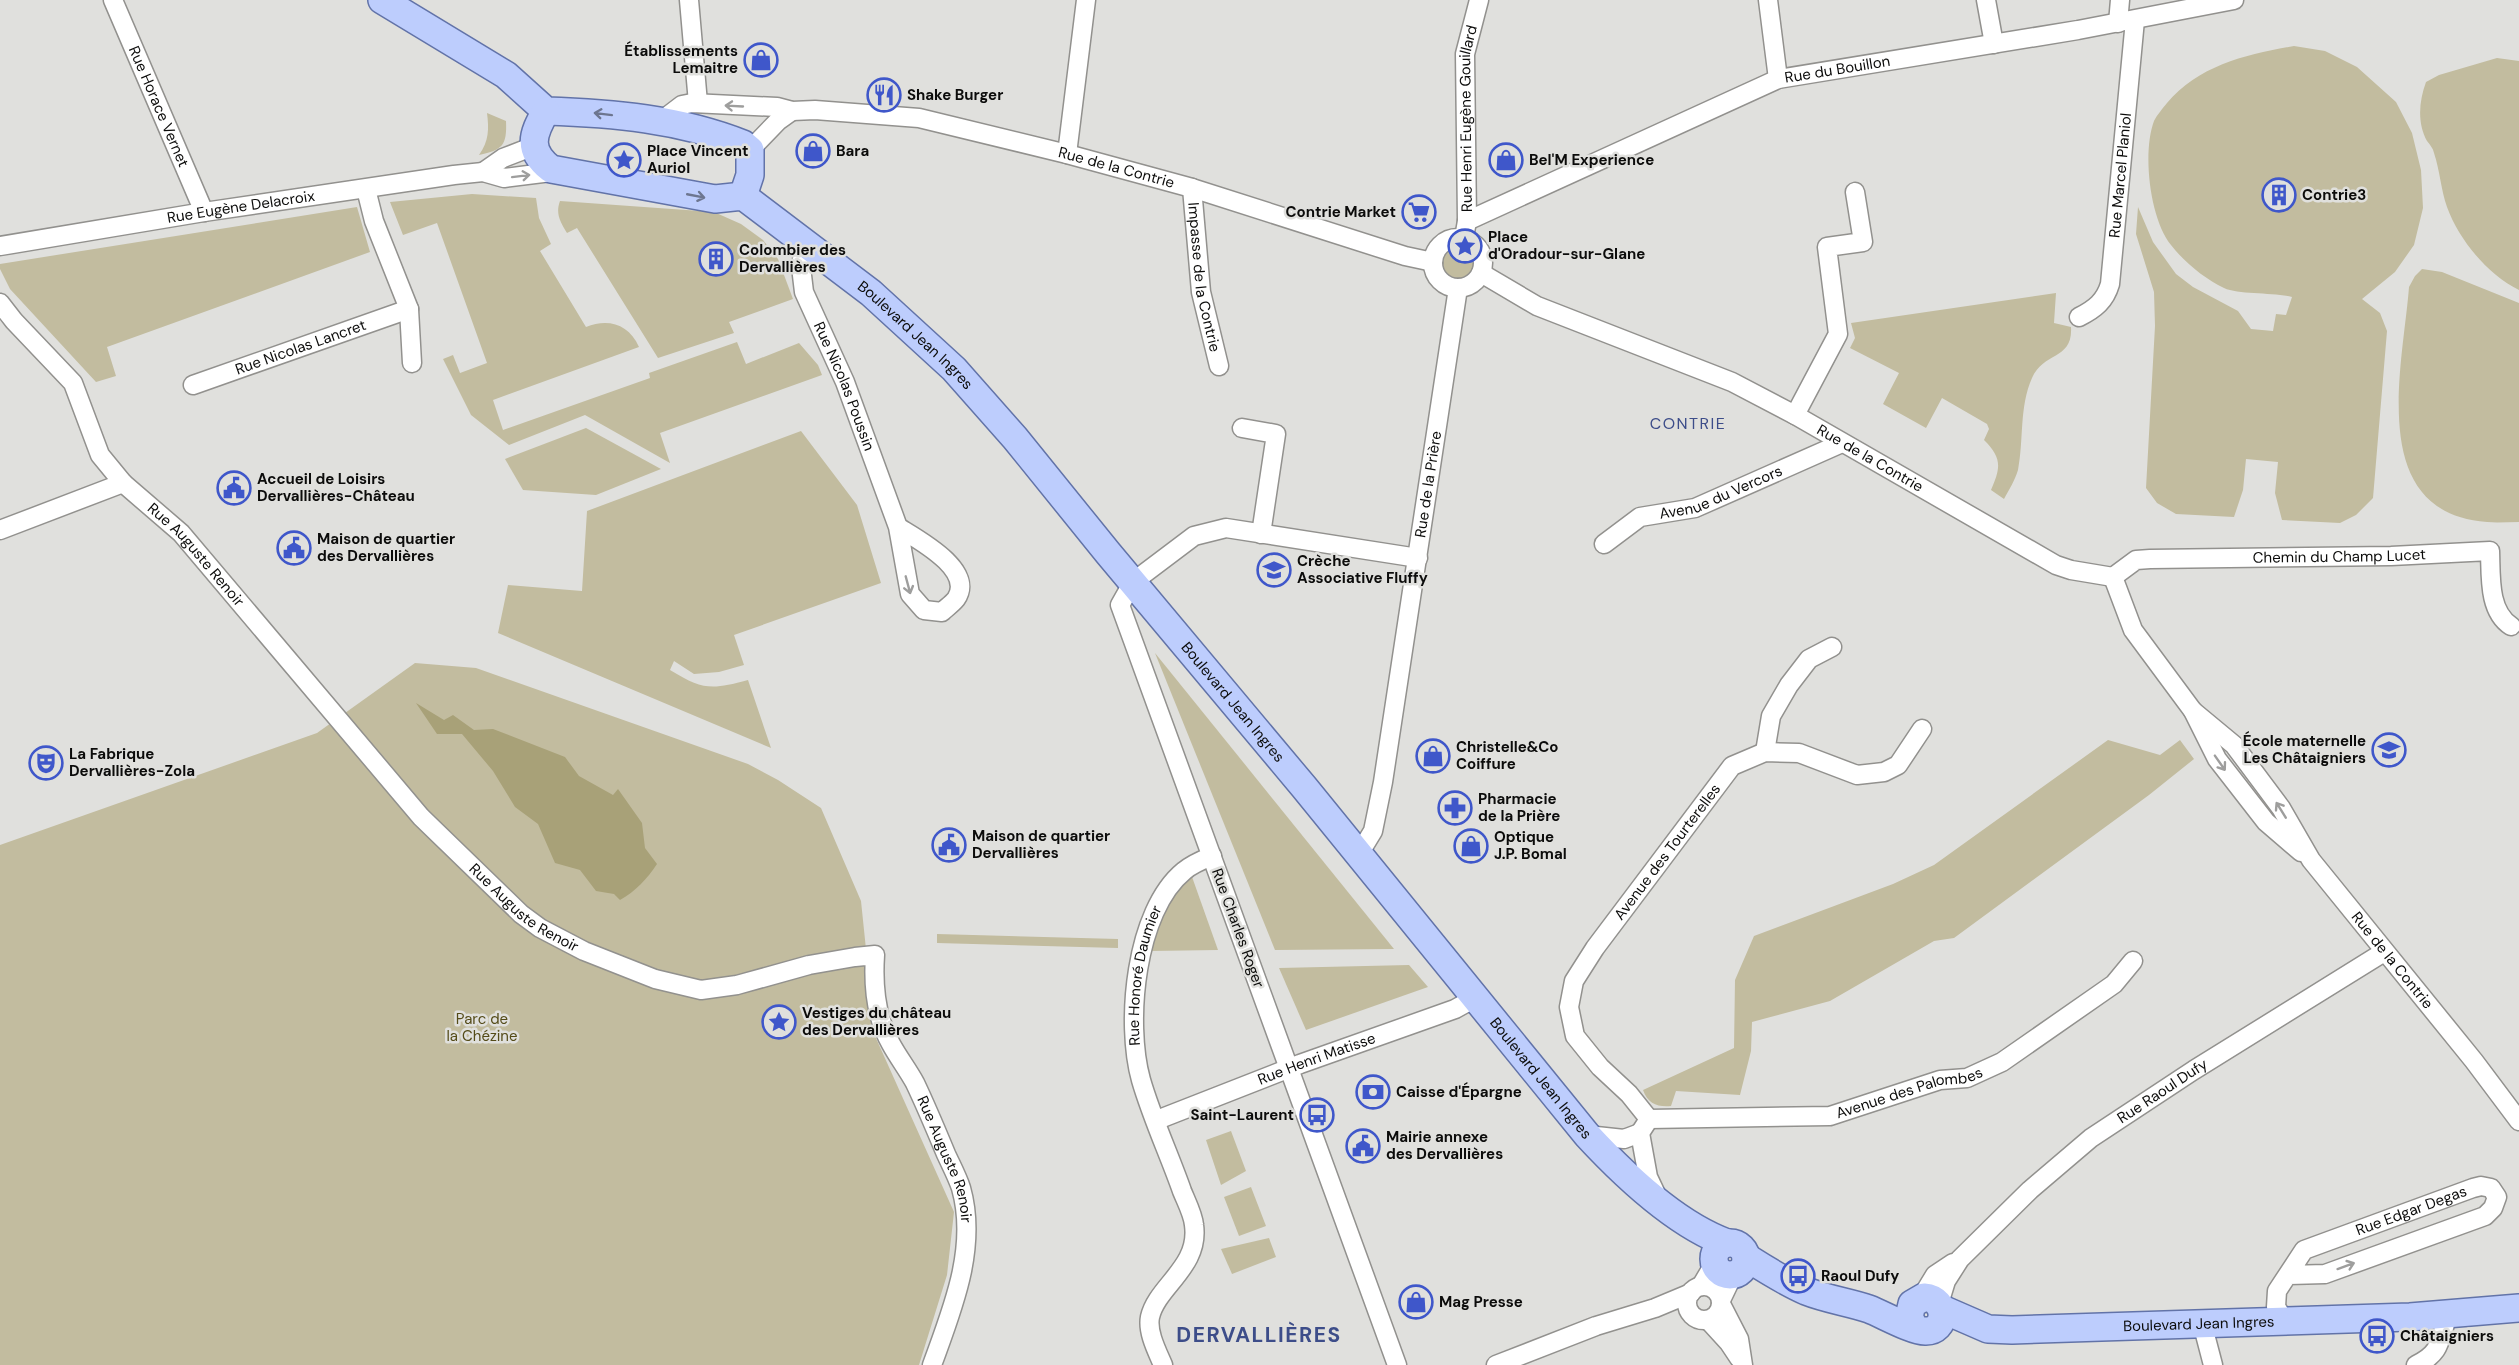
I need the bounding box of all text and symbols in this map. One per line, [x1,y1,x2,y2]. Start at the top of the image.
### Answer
street label: Rue Henri Eugène Gouillard [1455,23,1482,212]
place label: Établissements Lemaitre [624,41,738,78]
shop icon: Établissements Lemaitre [743,42,779,78]
street label: Rue Horace Vernet [124,43,194,170]
street label: Rue du Bouillon [1783,51,1891,88]
restaurant icon: Shake Burger [866,77,902,113]
place label: Shake Burger [907,85,1003,105]
one-way arrow [724,100,744,111]
one-way arrow [594,108,614,119]
street label: Rue Marcel Planiol [2104,112,2136,239]
shop icon: Bara [795,133,831,169]
place label: Place Vincent Auriol [647,141,749,178]
place label: Bara [836,141,869,161]
place icon: Place Vincent Auriol [606,142,642,178]
street label: Rue de la Contrie [1056,142,1177,193]
shop icon: Bel'M Experience [1488,142,1524,178]
place label: Bel'M Experience [1529,150,1654,170]
one-way arrow [510,170,530,181]
building icon: Contrie3 [2261,177,2297,213]
place label: Contrie3 [2302,185,2366,205]
street label: Rue Eugène Delacroix [165,186,317,228]
one-way arrow [686,191,705,202]
supermarket icon: Contrie Market [1401,194,1437,230]
street label: Impasse de la Contrie [1183,201,1225,354]
place label: Contrie Market [1286,202,1396,222]
place label: Place d'Oradour-sur-Glane [1488,227,1645,264]
place icon: Place d'Oradour-sur-Glane [1447,228,1483,264]
place label: Colombier des Dervallières [739,240,846,277]
building icon: Colombier des Dervallières [698,241,734,277]
street label: Boulevard Jean Ingres [853,276,978,394]
street label: Rue Nicolas Lancret [232,315,369,379]
street label: Rue Nicolas Poussin [809,319,879,454]
district label: CONTRIE [1650,413,1726,434]
street label: Rue de la Contrie [1813,420,1927,497]
street label: Rue de la Prière [1410,430,1446,539]
street label: Avenue du Vercors [1658,461,1785,524]
place label: Accueil de Loisirs Dervallières-Château [257,469,415,506]
public building icon: Accueil de Loisirs Dervallières-Château [216,470,252,506]
street label: Rue Auguste Renoir [143,498,249,611]
place label: Maison de quartier des Dervallières [317,529,455,566]
public building icon: Maison de quartier des Dervallières [276,530,312,566]
street label: Chemin du Champ Lucet [2253,544,2427,568]
place label: Crèche Associative Fluffy [1297,551,1428,588]
school or university icon: Crèche Associative Fluffy [1256,552,1292,588]
one-way arrow [903,575,914,594]
street label: Boulevard Jean Ingres [1177,638,1289,767]
place label: École maternelle Les Châtaigniers [2243,731,2366,768]
school or university icon: École maternelle Les Châtaigniers [2371,732,2407,768]
place label: Christelle&Co Coiffure [1456,737,1558,774]
shop icon: Christelle&Co Coiffure [1415,738,1451,774]
place label: La Fabrique Dervallières-Zola [69,744,195,781]
theatre icon: La Fabrique Dervallières-Zola [28,745,64,781]
one-way arrow [2214,754,2226,770]
street label: Avenue des Tourterelles [1610,780,1725,924]
place label: Pharmacie de la Prière [1478,789,1560,826]
pharmacy icon: Pharmacie de la Prière [1437,790,1473,826]
one-way arrow [2275,802,2287,819]
place label: Maison de quartier Dervallières [972,826,1110,863]
public building icon: Maison de quartier Dervallières [931,827,967,863]
place label: Optique J.P. Bomal [1494,827,1567,864]
shop icon: Optique J.P. Bomal [1453,828,1489,864]
street label: Rue Auguste Renoir [465,859,583,957]
street label: Rue Charles Roger [1207,866,1269,991]
street label: Rue Honoré Daumier [1124,902,1167,1046]
street label: Rue de la Contrie [2347,908,2438,1013]
place label: Vestiges du château des Dervallières [802,1003,951,1040]
place icon: Vestiges du château des Dervallières [761,1004,797,1040]
park label: Parc de la Chézine [447,1009,518,1046]
street label: Boulevard Jean Ingres [1485,1013,1596,1143]
street label: Rue Henri Matisse [1255,1028,1378,1090]
street label: Rue Raoul Dufy [2113,1054,2212,1128]
street label: Avenue des Palombes [1833,1062,1986,1123]
bank icon: Caisse d'Épargne [1355,1074,1391,1110]
place label: Caisse d'Épargne [1396,1082,1522,1102]
street label: Rue Auguste Renoir [912,1093,976,1224]
bus stop icon: Saint-Laurent [1299,1097,1335,1133]
place label: Saint-Laurent [1190,1105,1294,1125]
place label: Mairie annexe des Dervallières [1386,1127,1503,1164]
public building icon: Mairie annexe des Dervallières [1345,1128,1381,1164]
street label: Rue Edgar Degas [2353,1181,2470,1240]
bus stop icon: Raoul Dufy [1780,1258,1816,1294]
one-way arrow [2336,1260,2354,1271]
place label: Raoul Dufy [1821,1266,1899,1286]
shop icon: Mag Presse [1398,1284,1434,1320]
place label: Mag Presse [1439,1292,1523,1312]
street label: Boulevard Jean Ingres [2123,1311,2275,1336]
bus stop icon: Châtaigniers [2359,1318,2395,1354]
district label: DERVALLIÈRES [1176,1321,1342,1349]
place label: Châtaigniers [2400,1326,2494,1346]

